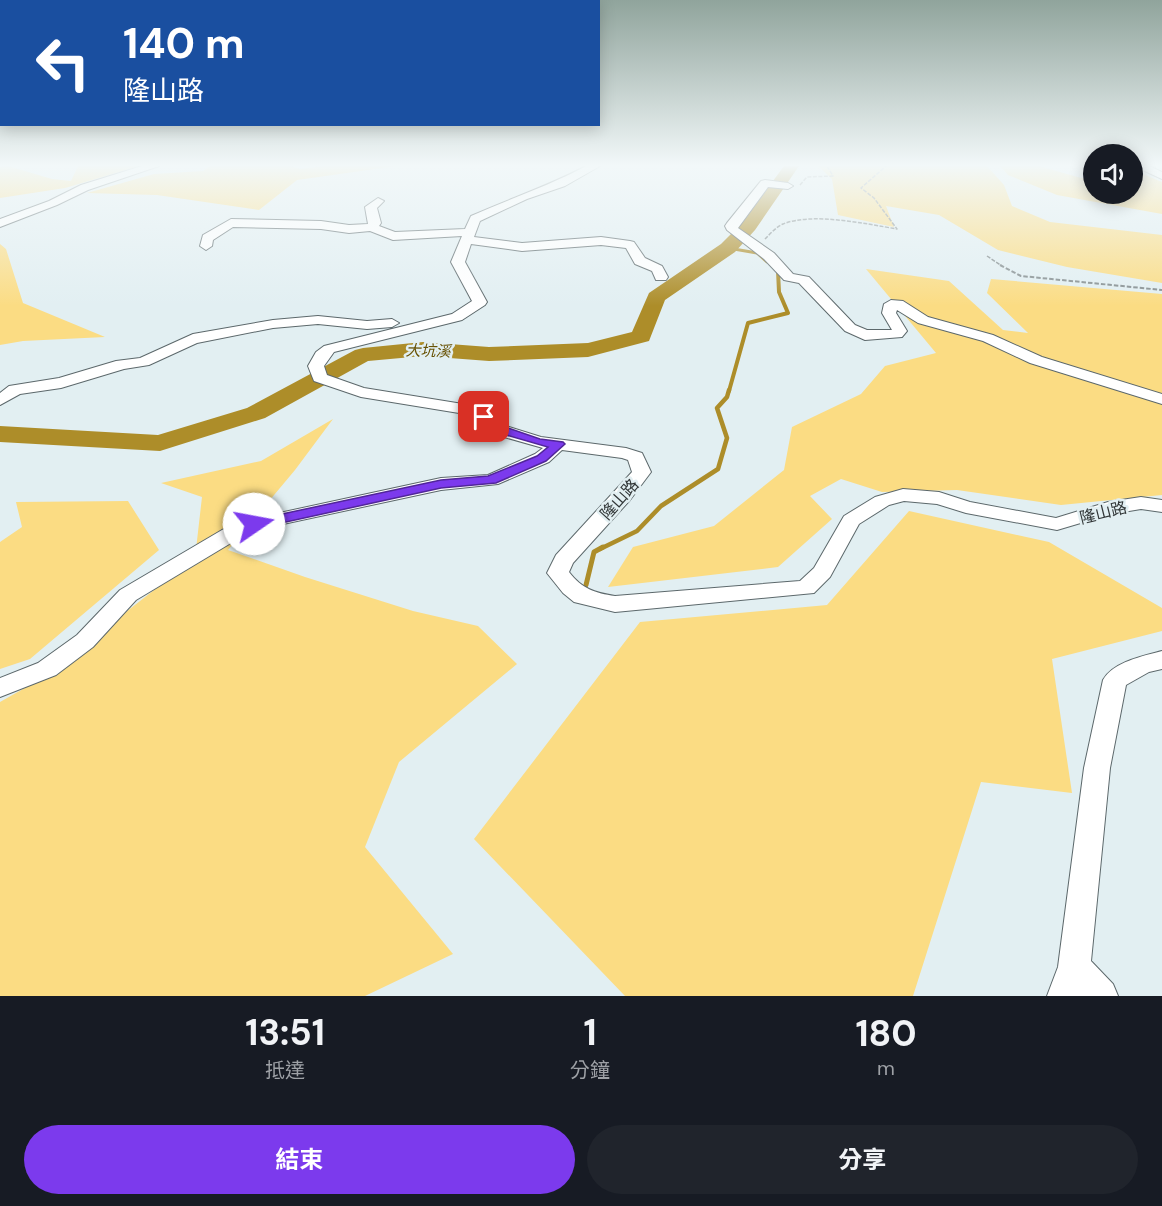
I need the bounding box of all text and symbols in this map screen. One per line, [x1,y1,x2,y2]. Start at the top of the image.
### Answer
text: 140 m [123,16,245,71]
icon: left [24,24,102,102]
text: 隆山路 [123,73,204,108]
map controls [1083,144,1143,204]
button: sound [1083,144,1143,204]
water label: 大坑溪 [405,341,453,361]
pin [458,391,509,442]
icon: arrive [467,400,500,433]
street label: 隆山路 [596,474,643,524]
position arrow [222,492,286,556]
street label: 隆山路 [1077,496,1129,528]
text: 13:51 [245,1009,325,1056]
text: 1 [584,1009,597,1056]
text: 180 [855,1010,917,1057]
text: m [877,1055,895,1081]
text: 抵達 [265,1057,305,1083]
text: 分鐘 [570,1057,610,1083]
button: 結束 [24,1125,575,1194]
button: 分享 [587,1125,1138,1194]

